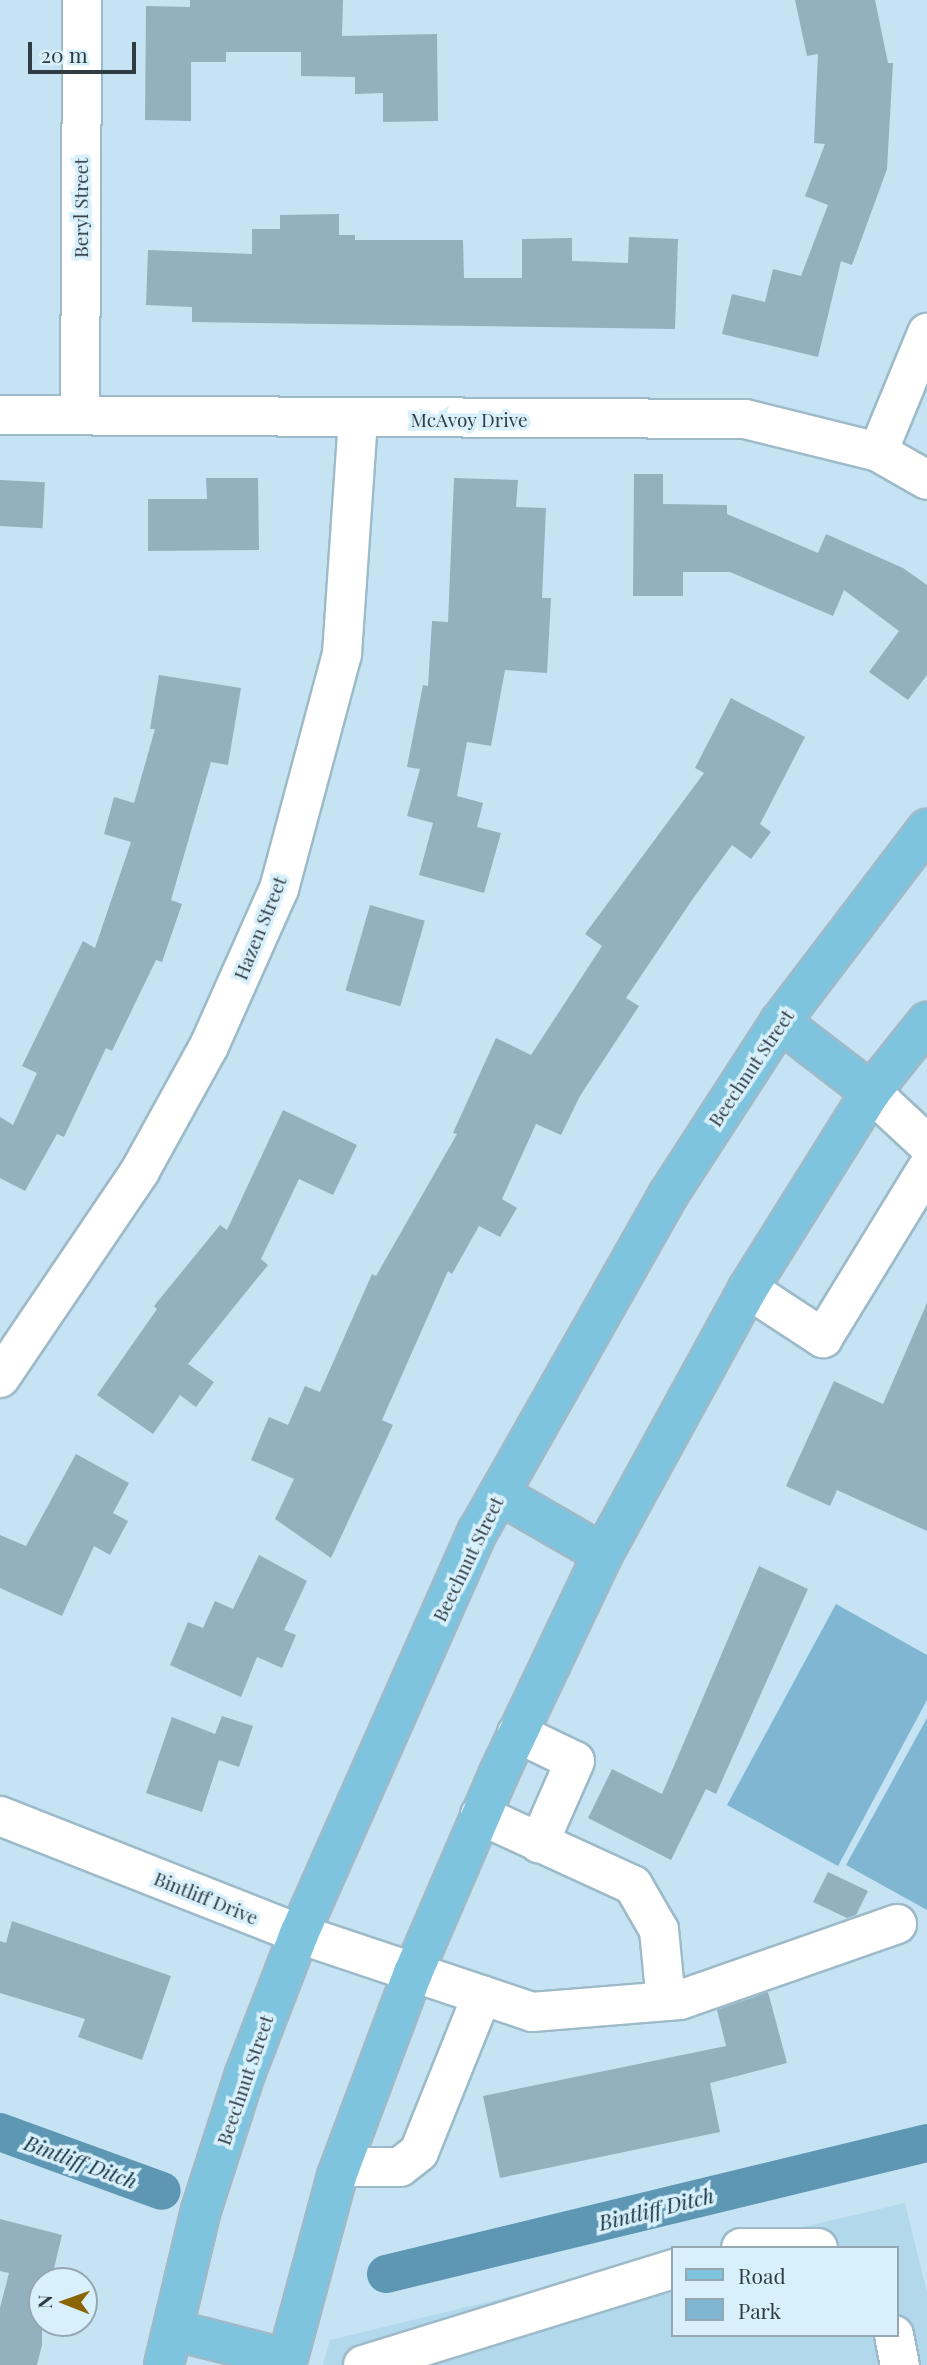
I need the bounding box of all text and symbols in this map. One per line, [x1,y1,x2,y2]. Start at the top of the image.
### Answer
scale bar [32,28,140,72]
text: 20 m [41,40,88,68]
street label: Beryl Street [70,158,92,258]
street label: McAvoy Drive [410,409,528,431]
street label: Hazen Street [229,873,291,983]
street label: Beechnut Street [703,1005,799,1131]
street label: Beechnut Street [428,1493,508,1625]
street label: Bintliff Drive [151,1867,261,1929]
street label: Beechnut Street [212,2012,278,2148]
water label: Bintliff Ditch [21,2129,141,2193]
water label: Bintliff Ditch [596,2181,716,2235]
legend [671,2246,899,2337]
text: Road [738,2261,786,2289]
north arrow [28,2267,98,2337]
text: N [31,2295,57,2309]
text: Park [738,2296,781,2324]

